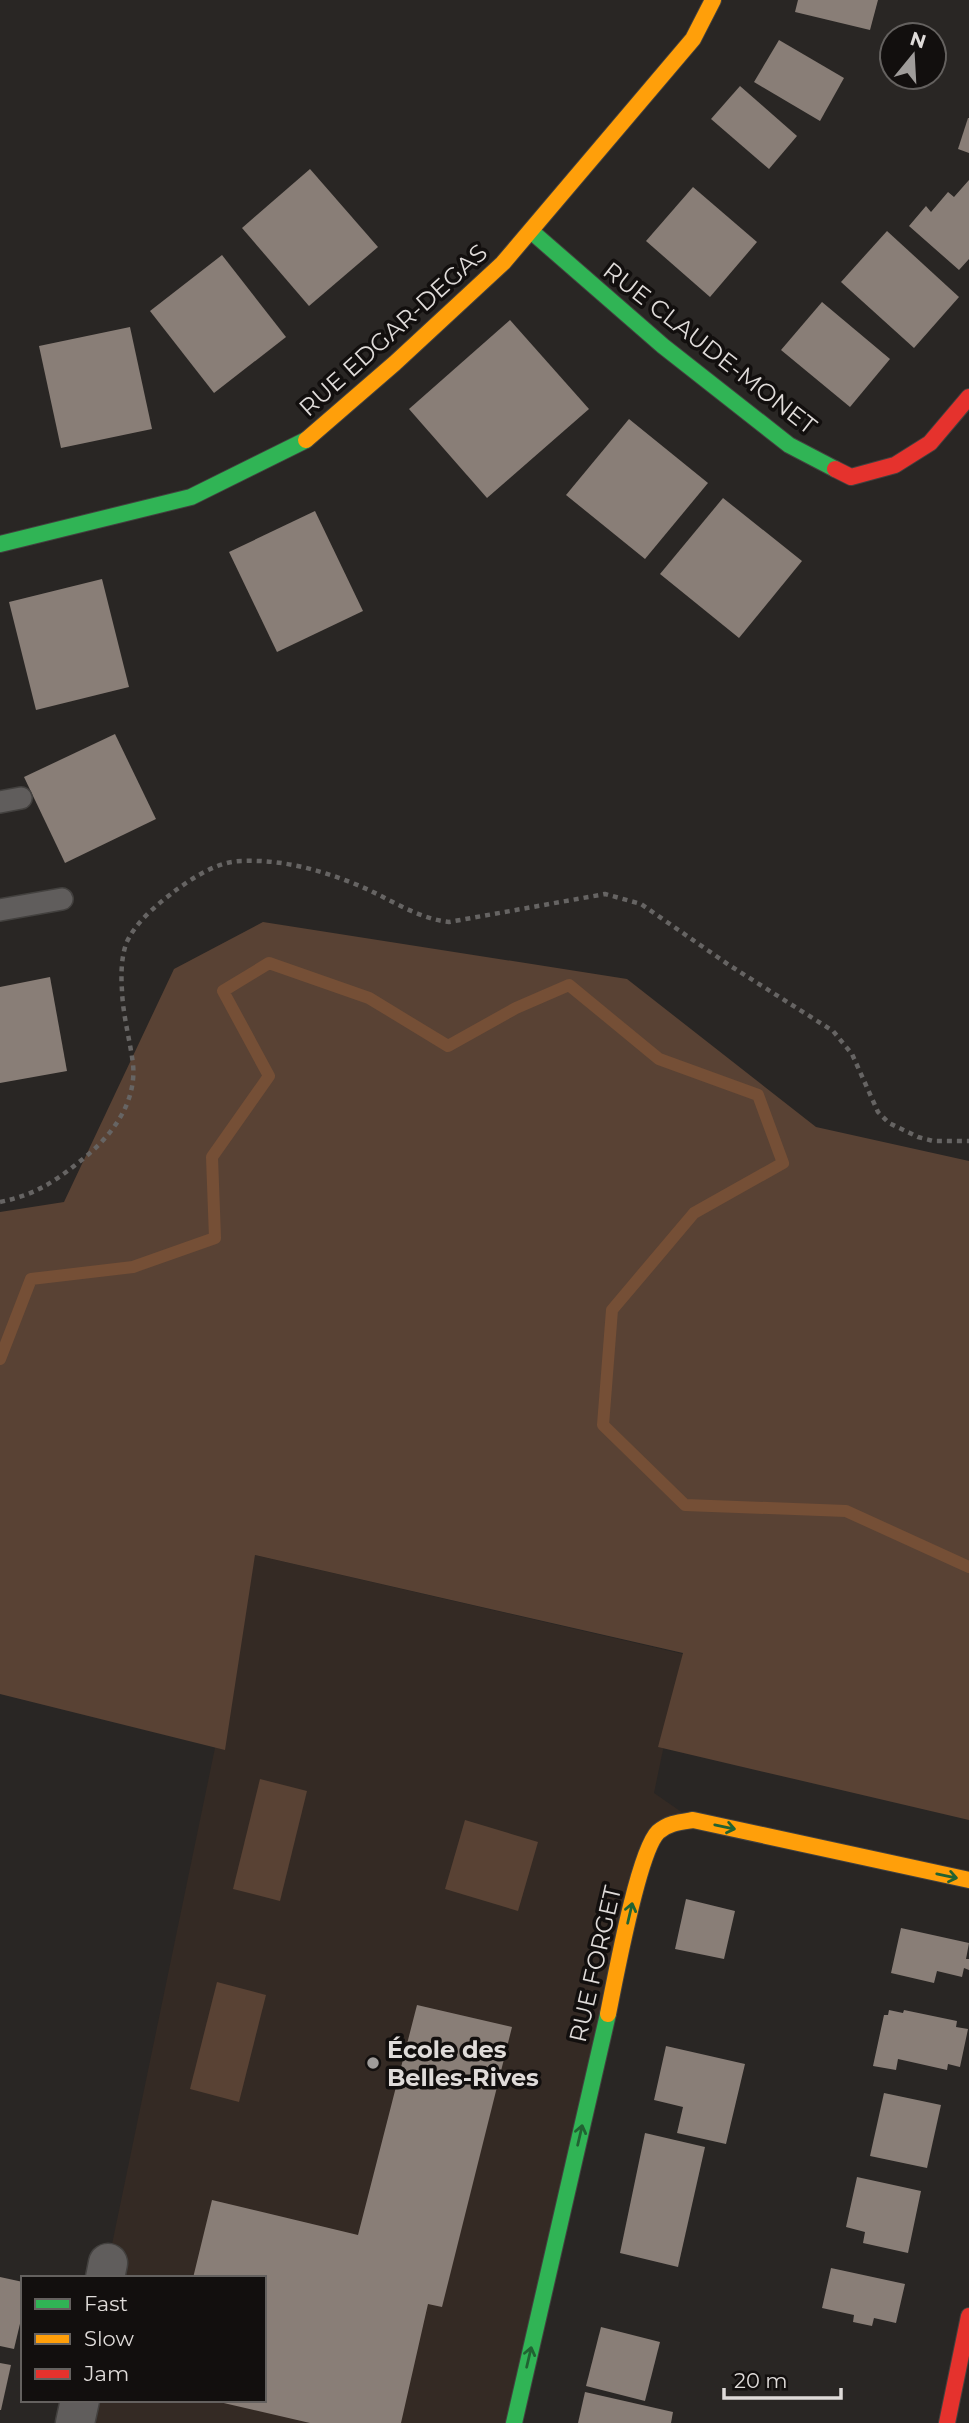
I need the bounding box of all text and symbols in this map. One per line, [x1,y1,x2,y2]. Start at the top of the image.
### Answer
north arrow [878,21,948,91]
text: N [907,27,929,54]
street label: RUE EDGAR-DEGAS [293,238,493,422]
street label: RUE CLAUDE-MONET [598,256,823,440]
one-way arrow [713,1822,735,1835]
one-way arrow [935,1869,958,1883]
street label: RUE FORGET [563,1883,627,2045]
one-way arrow [624,1902,638,1925]
place label: École des Belles-Rives [387,2035,539,2092]
marker: École des Belles-Rives [365,2055,381,2071]
one-way arrow [574,2124,587,2147]
legend [21,2276,266,2402]
text: Fast [84,2291,128,2316]
text: Slow [84,2326,134,2351]
one-way arrow [523,2346,537,2369]
scale bar [724,2356,841,2400]
text: Jam [83,2361,129,2386]
text: 20 m [734,2368,788,2393]

